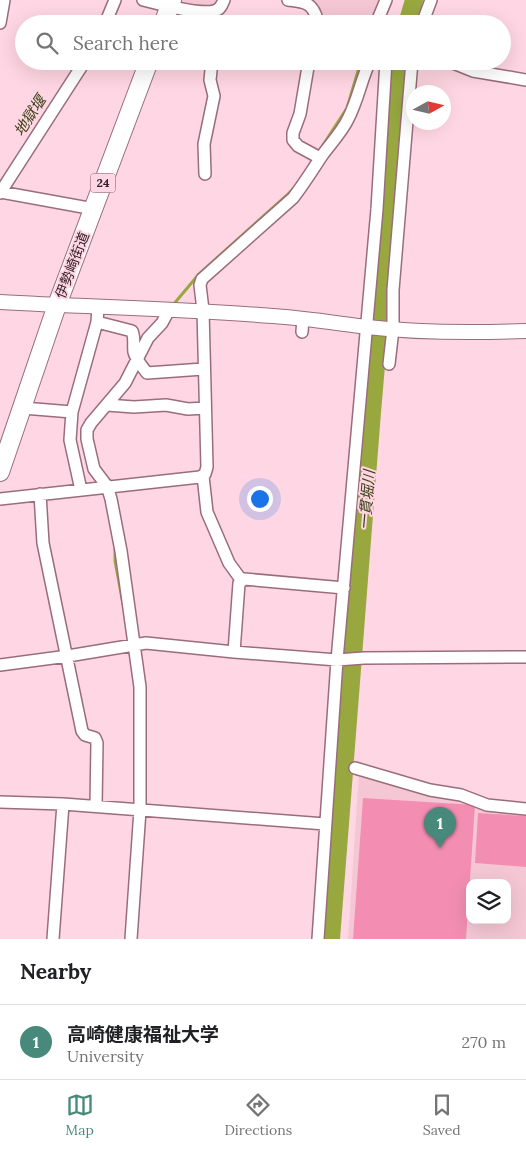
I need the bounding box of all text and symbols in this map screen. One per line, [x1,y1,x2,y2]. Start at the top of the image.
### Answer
search box [15,15,511,70]
icon: search [33,29,61,57]
text: Search here [73,31,179,55]
north arrow [406,85,451,130]
water label: 地獄堰 [9,89,51,140]
road number: 24 [90,174,116,192]
street label: 伊勢崎街道 [51,229,93,301]
water label: 一貫堀川 [354,467,379,531]
your location [247,486,273,512]
pin: 1 [424,807,456,848]
map controls [466,879,511,924]
button: layers [466,879,511,924]
text: Nearby [20,958,91,985]
text: 高崎健康福祉大学 [67,1022,219,1046]
text: 1 [33,1032,39,1052]
text: 270 m [462,1032,506,1052]
text: University [67,1046,144,1066]
tab: Map [65,1091,94,1139]
tab: Directions [224,1091,292,1139]
tab: Saved [423,1091,461,1139]

